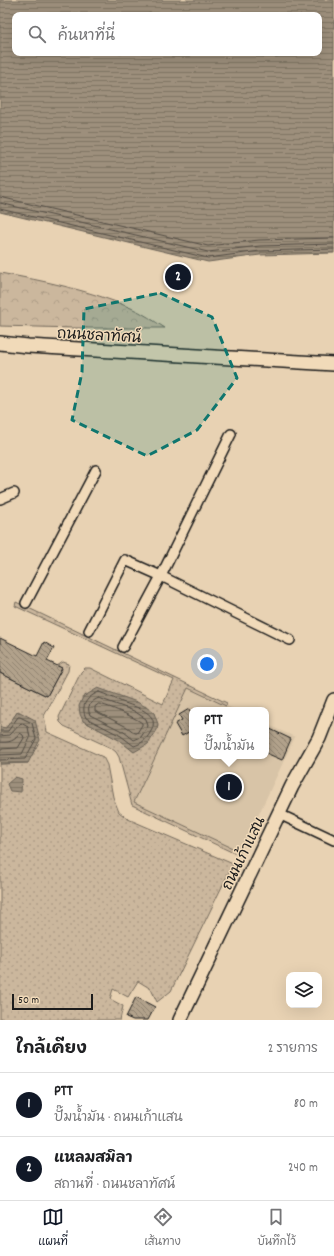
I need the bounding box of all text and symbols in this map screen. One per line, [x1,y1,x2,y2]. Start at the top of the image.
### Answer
search box [12,12,322,56]
icon: search [26,23,48,45]
text: ค้นหาที่นี่ [58,26,115,48]
pin: 2 [165,262,191,292]
street label: ถนนชลาทัศน์ [56,323,142,350]
your location [197,654,217,674]
popup [189,707,269,759]
text: PTT [204,710,223,732]
text: ปั๊มน้ำมัน [204,738,254,757]
pin: 1 [216,772,242,802]
street label: ถนนเก้าแสน [217,813,272,895]
map controls [286,972,322,1008]
button: layers [286,972,322,1008]
scale bar [12,992,93,1011]
text: 50 m [18,993,39,1009]
text: ใกล้เคียง [16,1038,87,1062]
text: 2 รายการ [268,1040,318,1059]
text: PTT [54,1081,73,1103]
text: 1 [28,1095,30,1114]
text: 80 m [294,1095,318,1114]
text: ปั๊มน้ำมัน · ถนนเก้าแสน [54,1109,183,1128]
text: แหลมสมิลา [54,1148,132,1170]
text: 2 [26,1159,32,1178]
text: 240 m [288,1159,318,1178]
text: สถานที่ · ถนนชลาทัศน์ [54,1176,175,1195]
tab: แผนที่ [38,1206,68,1251]
tab: เส้นทาง [144,1206,181,1251]
tab: บันทึกไว้ [257,1206,296,1251]

